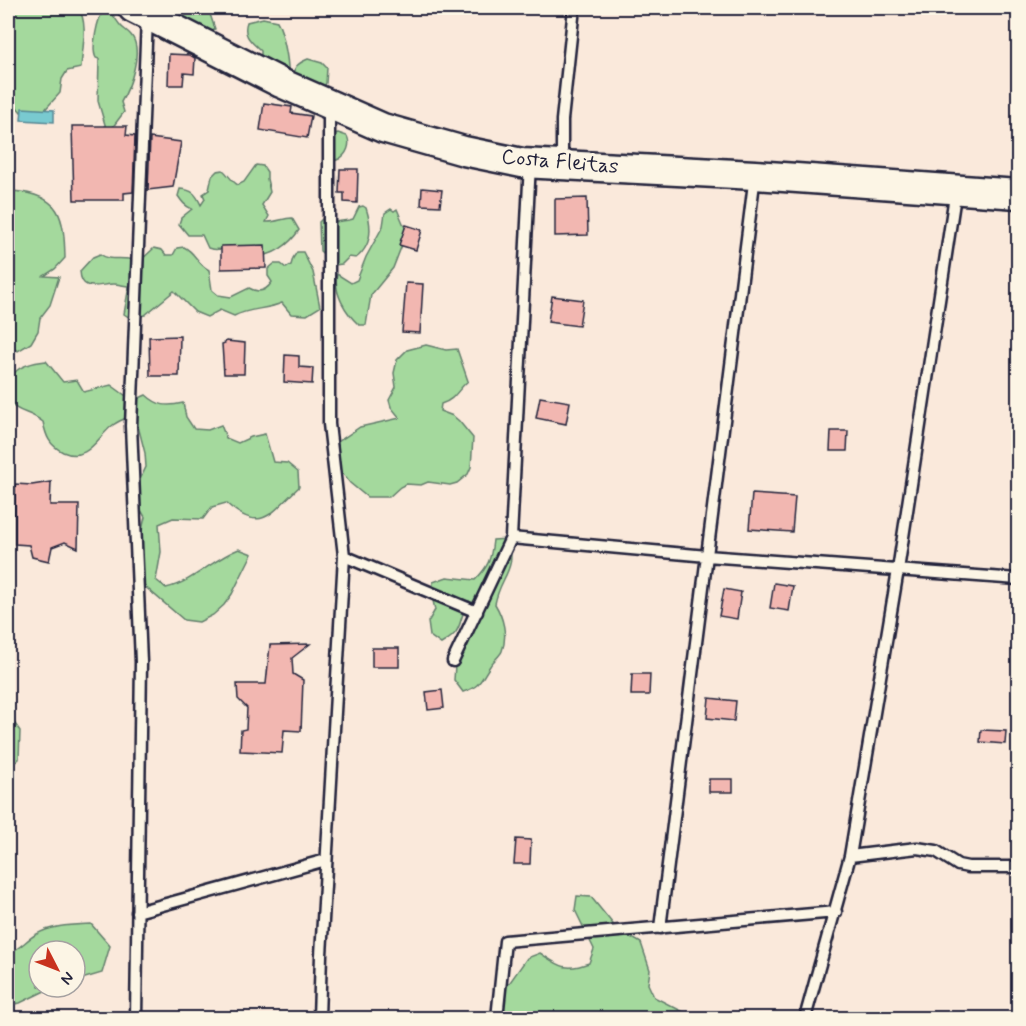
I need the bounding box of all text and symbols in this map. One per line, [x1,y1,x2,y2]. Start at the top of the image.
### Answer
street label: Costa Fleitas [500,143,620,181]
north arrow [27,939,87,999]
text: N [56,967,78,989]

